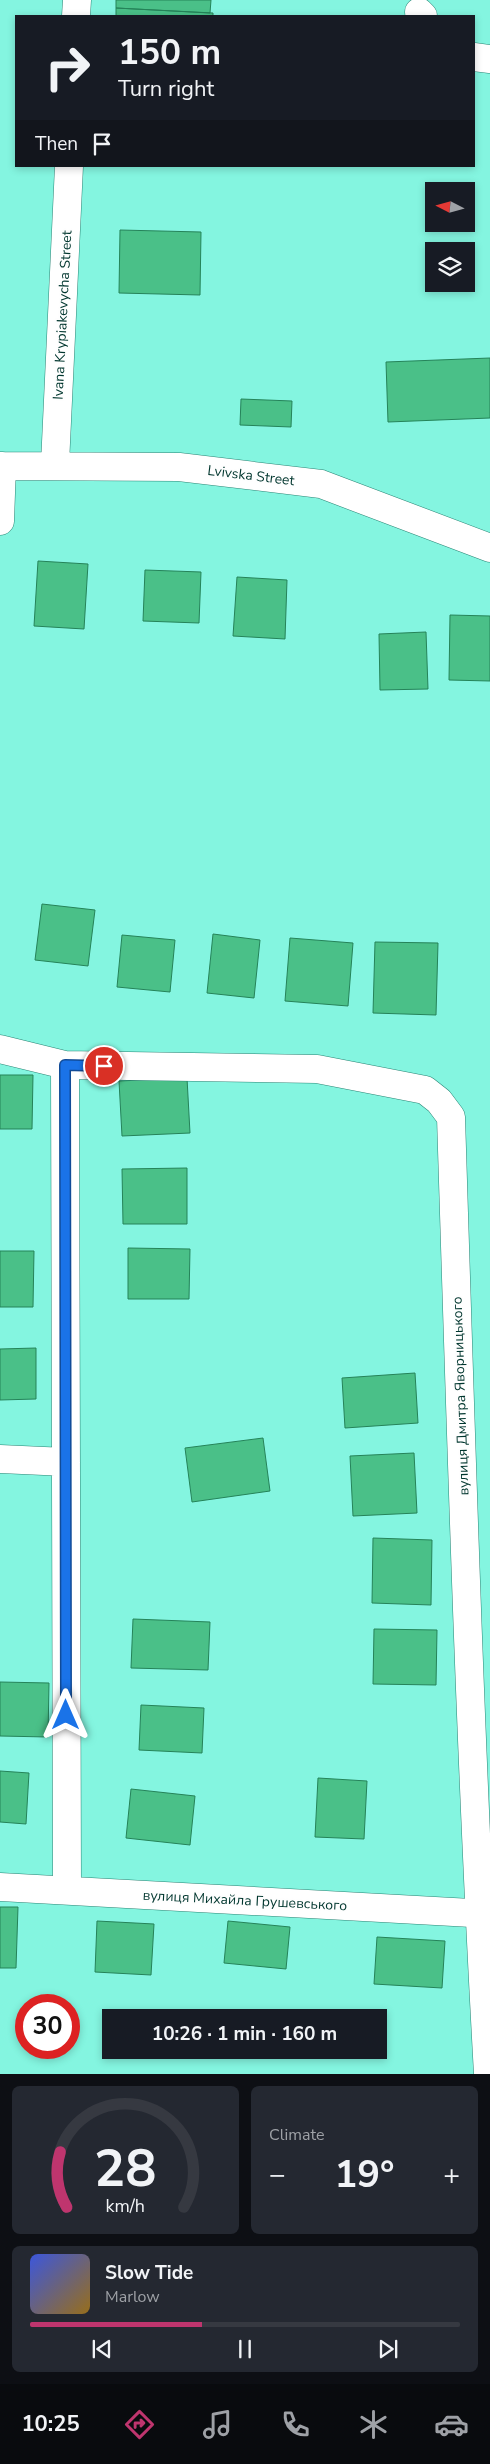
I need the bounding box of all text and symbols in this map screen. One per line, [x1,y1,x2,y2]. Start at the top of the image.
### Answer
text: 150 m [118,29,221,76]
icon: right [35,35,100,100]
text: Turn right [118,74,214,104]
icon: arrive [88,130,116,158]
text: Then [35,131,78,157]
north arrow [425,182,475,232]
map controls [425,182,475,292]
street label: Ivana Krypiakevycha Street [49,230,76,400]
button: layers [425,242,475,292]
street label: Lvivska Street [206,461,296,490]
pin [83,1045,125,1087]
icon: arrive [90,1052,118,1080]
street label: вулиця Дмитра Яворницького [448,1296,473,1496]
position arrow [39,1688,91,1740]
street label: вулиця Михайла Грушевського [142,1886,348,1915]
speed limit sign: 30 [15,1994,80,2059]
text: 10:26 · 1 min · 160 m [152,2021,337,2047]
text: Climate [269,2124,324,2146]
text: 28 [94,2133,157,2204]
text: 19° [334,2149,395,2200]
text: − [269,2156,286,2194]
text: + [443,2156,460,2194]
text: km/h [106,2194,145,2218]
text: Slow Tide [105,2260,193,2286]
text: Marlow [105,2286,160,2308]
icon: previous [88,2335,116,2363]
icon: pause [231,2335,259,2363]
icon: next [374,2335,402,2363]
icon: directions [122,2407,157,2442]
icon: music [200,2407,235,2442]
icon: phone [278,2407,313,2442]
icon: climate [356,2407,391,2442]
icon: car [434,2407,469,2442]
text: 10:25 [21,2409,80,2439]

